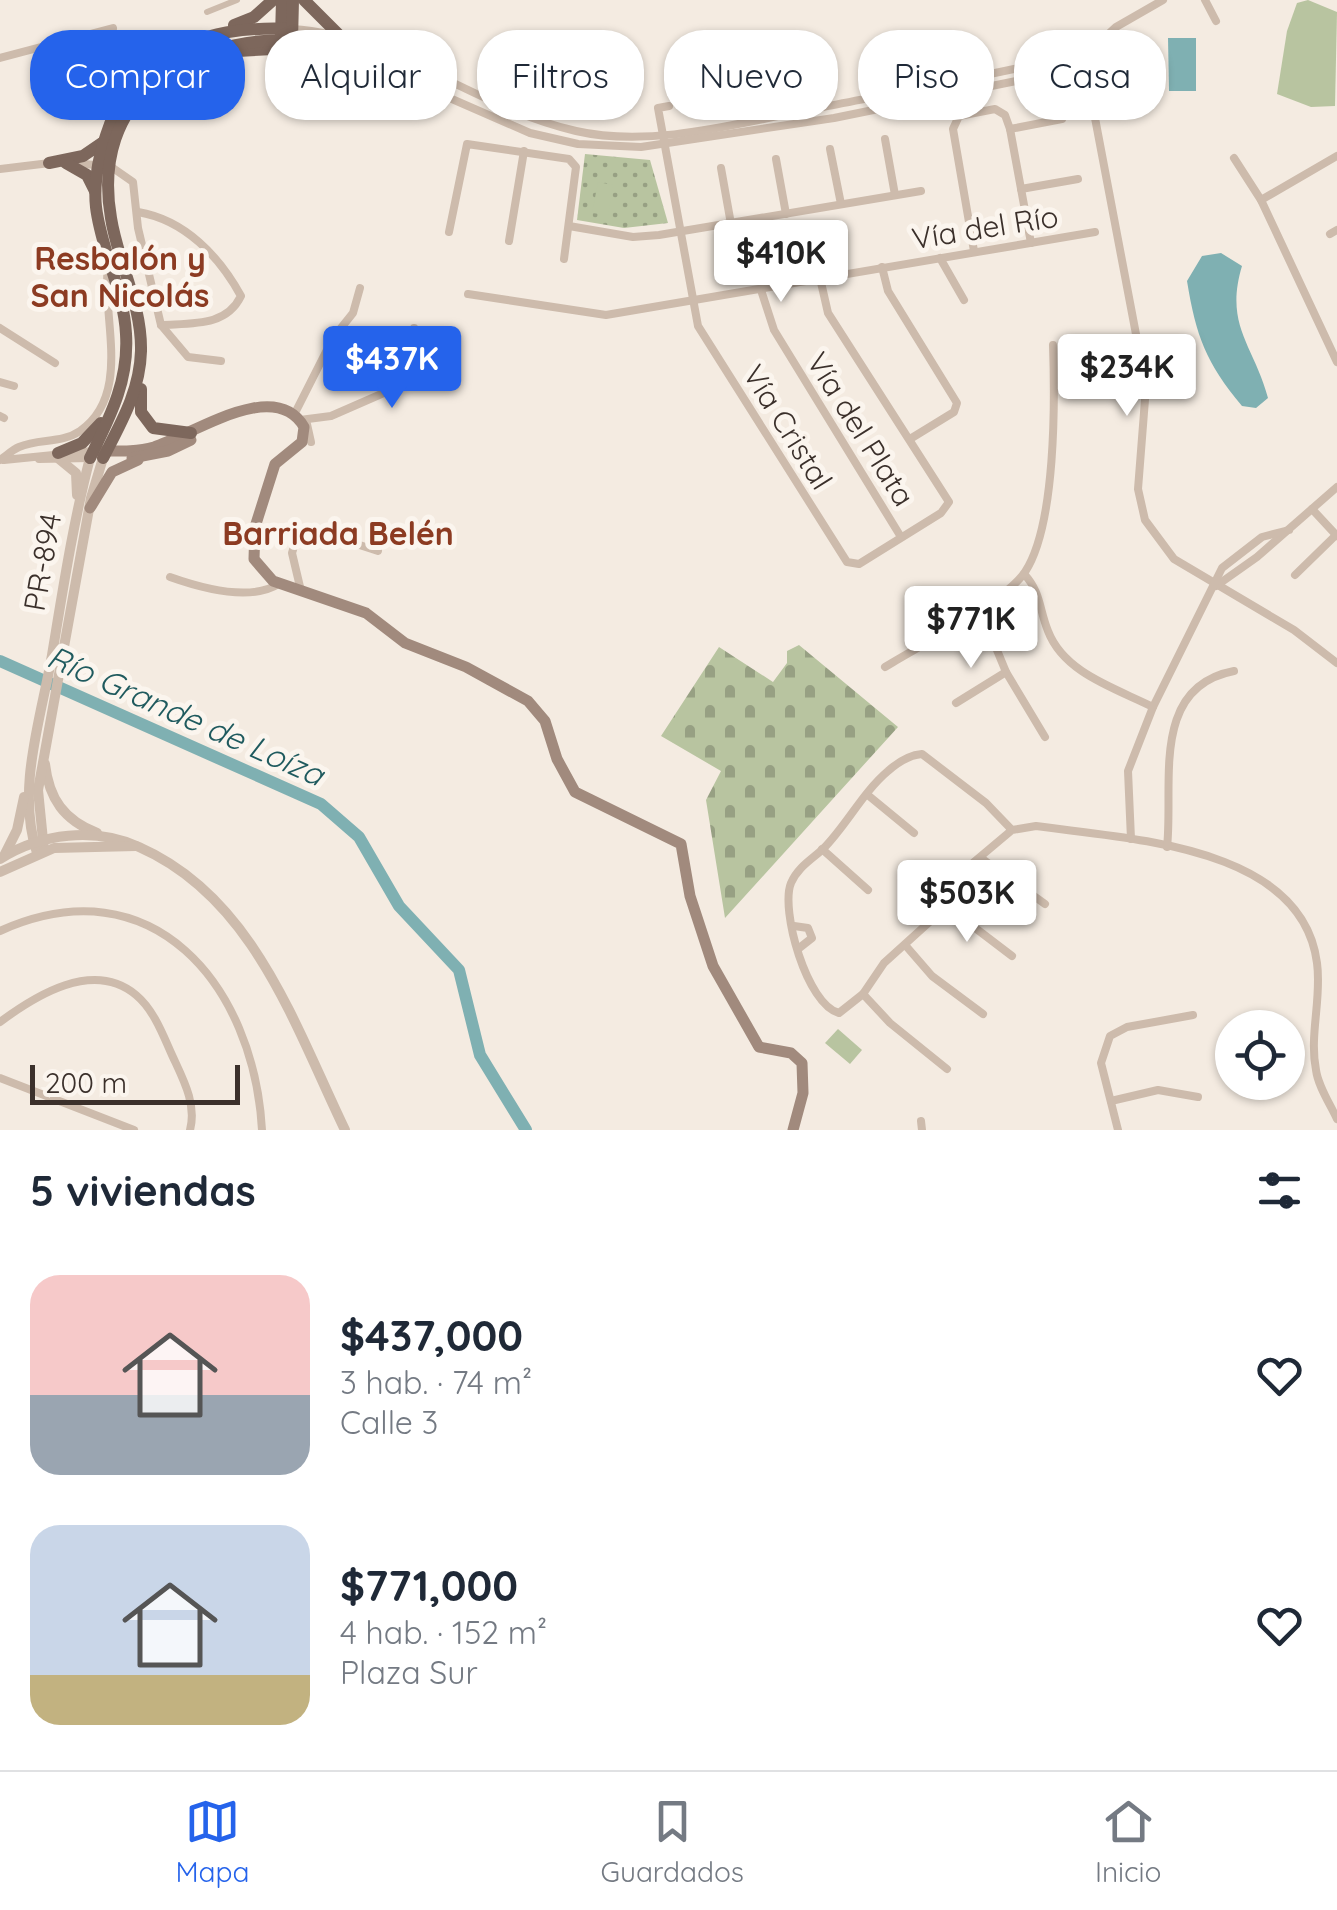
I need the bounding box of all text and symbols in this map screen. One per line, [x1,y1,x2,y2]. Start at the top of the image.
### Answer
chip: Comprar [30,30,245,120]
chip: Alquilar [265,30,457,120]
chip: Filtros [477,30,644,120]
chip: Nuevo [664,30,838,120]
chip: Piso [858,30,994,120]
chip: Casa [1014,30,1166,120]
street label: Vía del Río [909,197,1061,257]
pin: $410K [711,220,851,305]
text: $410K [736,232,826,272]
district label: Resbalón y San Nicolás [30,238,210,315]
pin: $437K [322,326,462,411]
pin: $234K [1057,334,1197,419]
text: $437K [345,338,439,378]
street label: Vía del Plata [799,345,923,513]
text: $234K [1080,346,1174,386]
street label: Vía Cristal [735,358,841,496]
street label: PR-894 [15,510,69,614]
district label: Barriada Belén [222,513,454,553]
pin: $771K [901,586,1041,671]
text: $771K [927,598,1015,638]
water label: Río Grande de Loíza [41,636,332,795]
pin: $503K [897,860,1037,945]
text: $503K [919,872,1015,912]
map controls [1215,1010,1305,1100]
button: locate [1215,1010,1305,1100]
scale bar [30,1060,240,1104]
text: 200 m [45,1065,127,1100]
icon: filters [1252,1163,1307,1218]
text: 5 viviendas [30,1164,256,1217]
text: $437,000 [340,1309,523,1362]
icon: home [110,1315,230,1435]
icon: heart [1252,1348,1307,1403]
text: 3 hab. · 74 m² [340,1362,532,1402]
text: Calle 3 [340,1402,438,1442]
text: $771,000 [340,1559,518,1612]
icon: home [110,1565,230,1685]
icon: heart [1252,1598,1307,1653]
text: 4 hab. · 152 m² [340,1612,547,1652]
text: Plaza Sur [340,1652,478,1692]
tab: Mapa [175,1794,250,1889]
tab: Guardados [600,1794,744,1889]
tab: Inicio [1095,1794,1162,1889]

